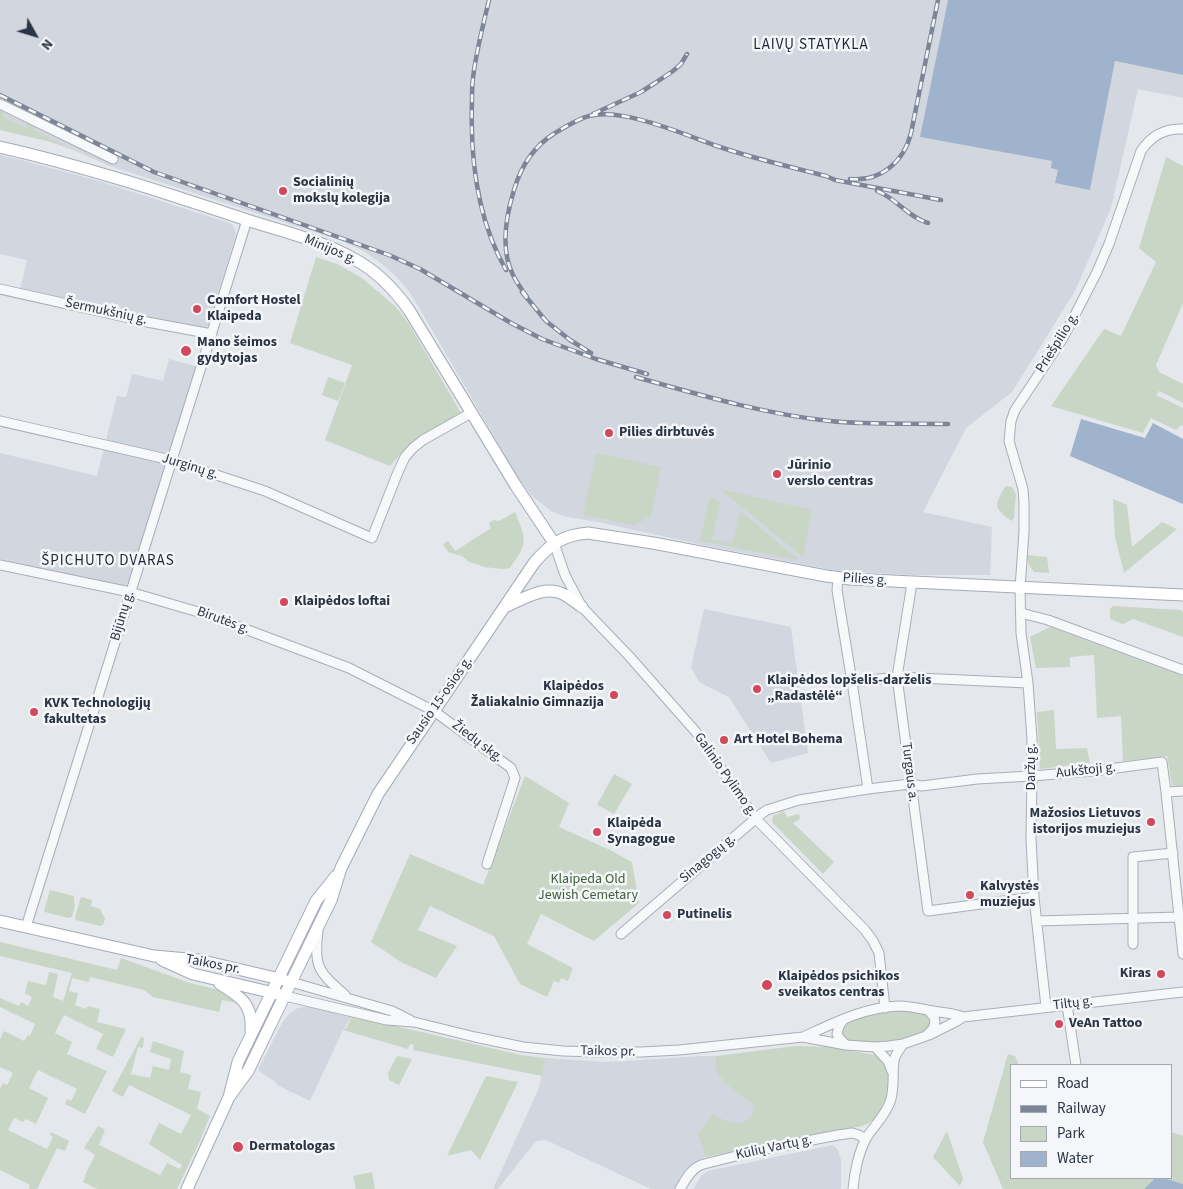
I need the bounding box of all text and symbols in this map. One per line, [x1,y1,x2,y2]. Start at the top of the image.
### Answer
north arrow [10,10,60,60]
text: N [36,35,57,54]
district label: LAIVŲ STATYKLA [752,37,870,55]
place label: Socialinių mokslų kolegija [293,175,390,208]
marker: Socialinių mokslų kolegija [277,185,289,197]
street label: Minijos g. [301,232,359,268]
place label: Comfort Hostel Klaipeda [207,293,300,326]
street label: Šermukšnių g. [63,295,149,329]
marker: Comfort Hostel Klaipeda [191,303,203,315]
street label: Priešpilio g. [1033,310,1083,376]
place label: Mano šeimos gydytojas [197,335,277,368]
marker: Mano šeimos gydytojas [179,344,193,358]
place label: Pilies dirbtuvės [619,425,714,441]
marker: Pilies dirbtuvės [603,427,615,439]
street label: Jurginų g. [160,450,220,484]
place label: Jūrinio verslo centras [787,458,873,491]
marker: Jūrinio verslo centras [771,468,783,480]
district label: ŠPICHUTO DVARAS [39,553,177,571]
street label: Pilies g. [842,570,888,590]
street label: Bijūnų g. [107,589,139,643]
place label: Klaipėdos loftai [294,594,390,610]
marker: Klaipėdos loftai [278,596,290,608]
street label: Birutės g. [194,604,252,638]
street label: Sausio 15-osios g. [403,654,477,748]
place label: Klaipėdos lopšelis-darželis „Radastėlė“ [767,673,931,706]
place label: Klaipėdos Žaliakalnio Gimnazija [471,679,604,712]
marker: Klaipėdos lopšelis-darželis „Radastėlė“ [751,683,763,695]
marker: Klaipėdos Žaliakalnio Gimnazija [608,689,620,701]
place label: KVK Technologijų fakultetas [44,696,151,729]
marker: KVK Technologijų fakultetas [28,706,40,718]
street label: Žiedų skg. [448,717,506,767]
street label: Galinio Pylimo g. [690,730,760,820]
place label: Art Hotel Bohema [734,732,843,748]
marker: Art Hotel Bohema [718,734,730,746]
street label: Turgaus a. [897,741,921,803]
street label: Daržų g. [1024,743,1040,791]
street label: Aukštoji g. [1055,760,1117,782]
place label: Mažosios Lietuvos istorijos muziejus [1030,806,1141,839]
place label: Klaipėda Synagogue [607,816,675,849]
marker: Mažosios Lietuvos istorijos muziejus [1145,816,1157,828]
marker: Klaipėda Synagogue [591,826,603,838]
street label: Sinagogų g. [677,831,739,887]
park label: Klaipeda Old Jewish Cemetary [538,872,638,904]
place label: Kalvystės muziejus [980,879,1039,912]
marker: Kalvystės muziejus [964,889,976,901]
place label: Putinelis [677,907,732,923]
marker: Putinelis [661,909,673,921]
street label: Taikos pr. [184,951,242,979]
place label: Kiras [1120,966,1151,982]
marker: Kiras [1155,968,1167,980]
place label: Klaipėdos psichikos sveikatos centras [778,969,899,1002]
marker: Klaipėdos psichikos sveikatos centras [760,978,774,992]
street label: Tiltų g. [1052,993,1094,1015]
place label: VeAn Tattoo [1069,1016,1142,1032]
marker: VeAn Tattoo [1053,1018,1065,1030]
street label: Taikos pr. [580,1043,636,1061]
legend [1010,1064,1173,1179]
text: Road [1057,1073,1089,1094]
text: Railway [1057,1098,1106,1119]
text: Park [1057,1123,1085,1144]
street label: Kūlių Vartų g. [734,1132,814,1164]
place label: Dermatologas [249,1139,335,1155]
marker: Dermatologas [231,1140,245,1154]
text: Water [1057,1148,1093,1169]

